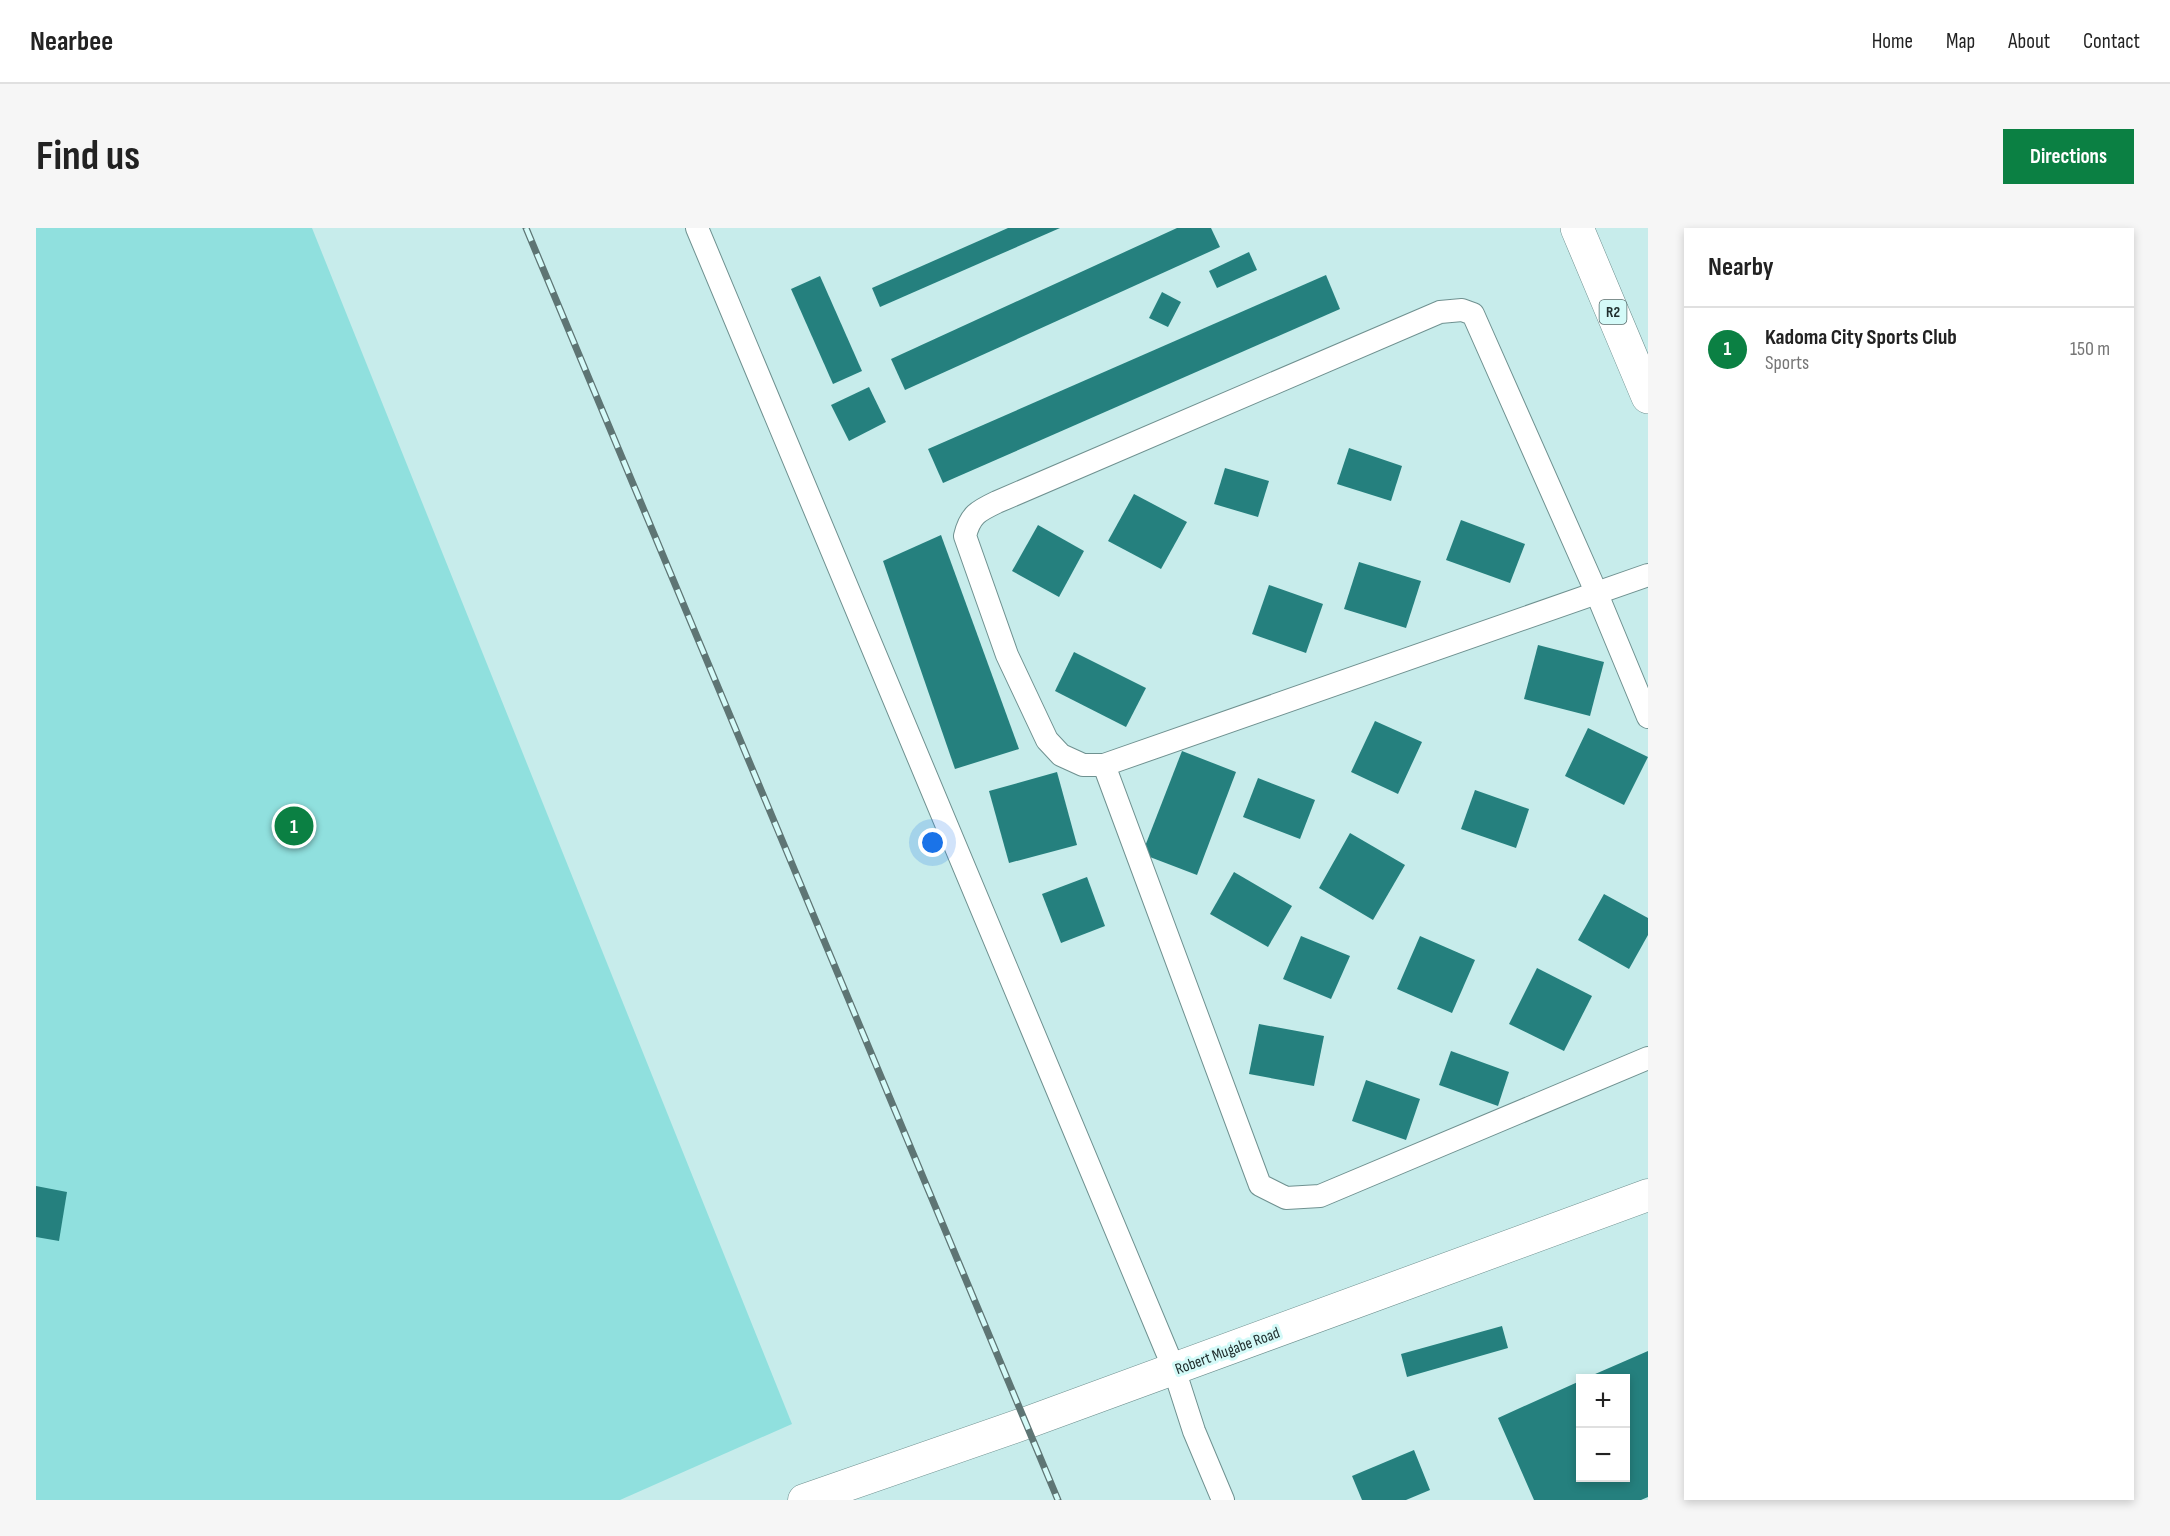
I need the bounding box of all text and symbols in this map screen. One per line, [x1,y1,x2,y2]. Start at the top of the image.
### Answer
text: Nearbee [30,25,113,58]
text: Home [1872,29,1913,54]
text: Map [1946,29,1975,54]
text: About [2008,29,2050,54]
text: Contact [2083,29,2140,54]
button: Directions [2003,129,2134,184]
text: Find us [36,131,140,182]
text: Nearby [1708,252,1774,283]
road number: R2 [1600,300,1626,324]
text: Kadoma City Sports Club [1765,324,1957,351]
text: 1 [1724,337,1731,361]
text: 150 m [2070,337,2110,361]
text: Sports [1765,351,1809,375]
pin: 1 [274,804,314,848]
your location [918,828,947,857]
street label: Robert Mugabe Road [1173,1324,1282,1379]
map controls [1576,1374,1630,1482]
button: + [1576,1374,1630,1428]
button: − [1576,1428,1630,1482]

